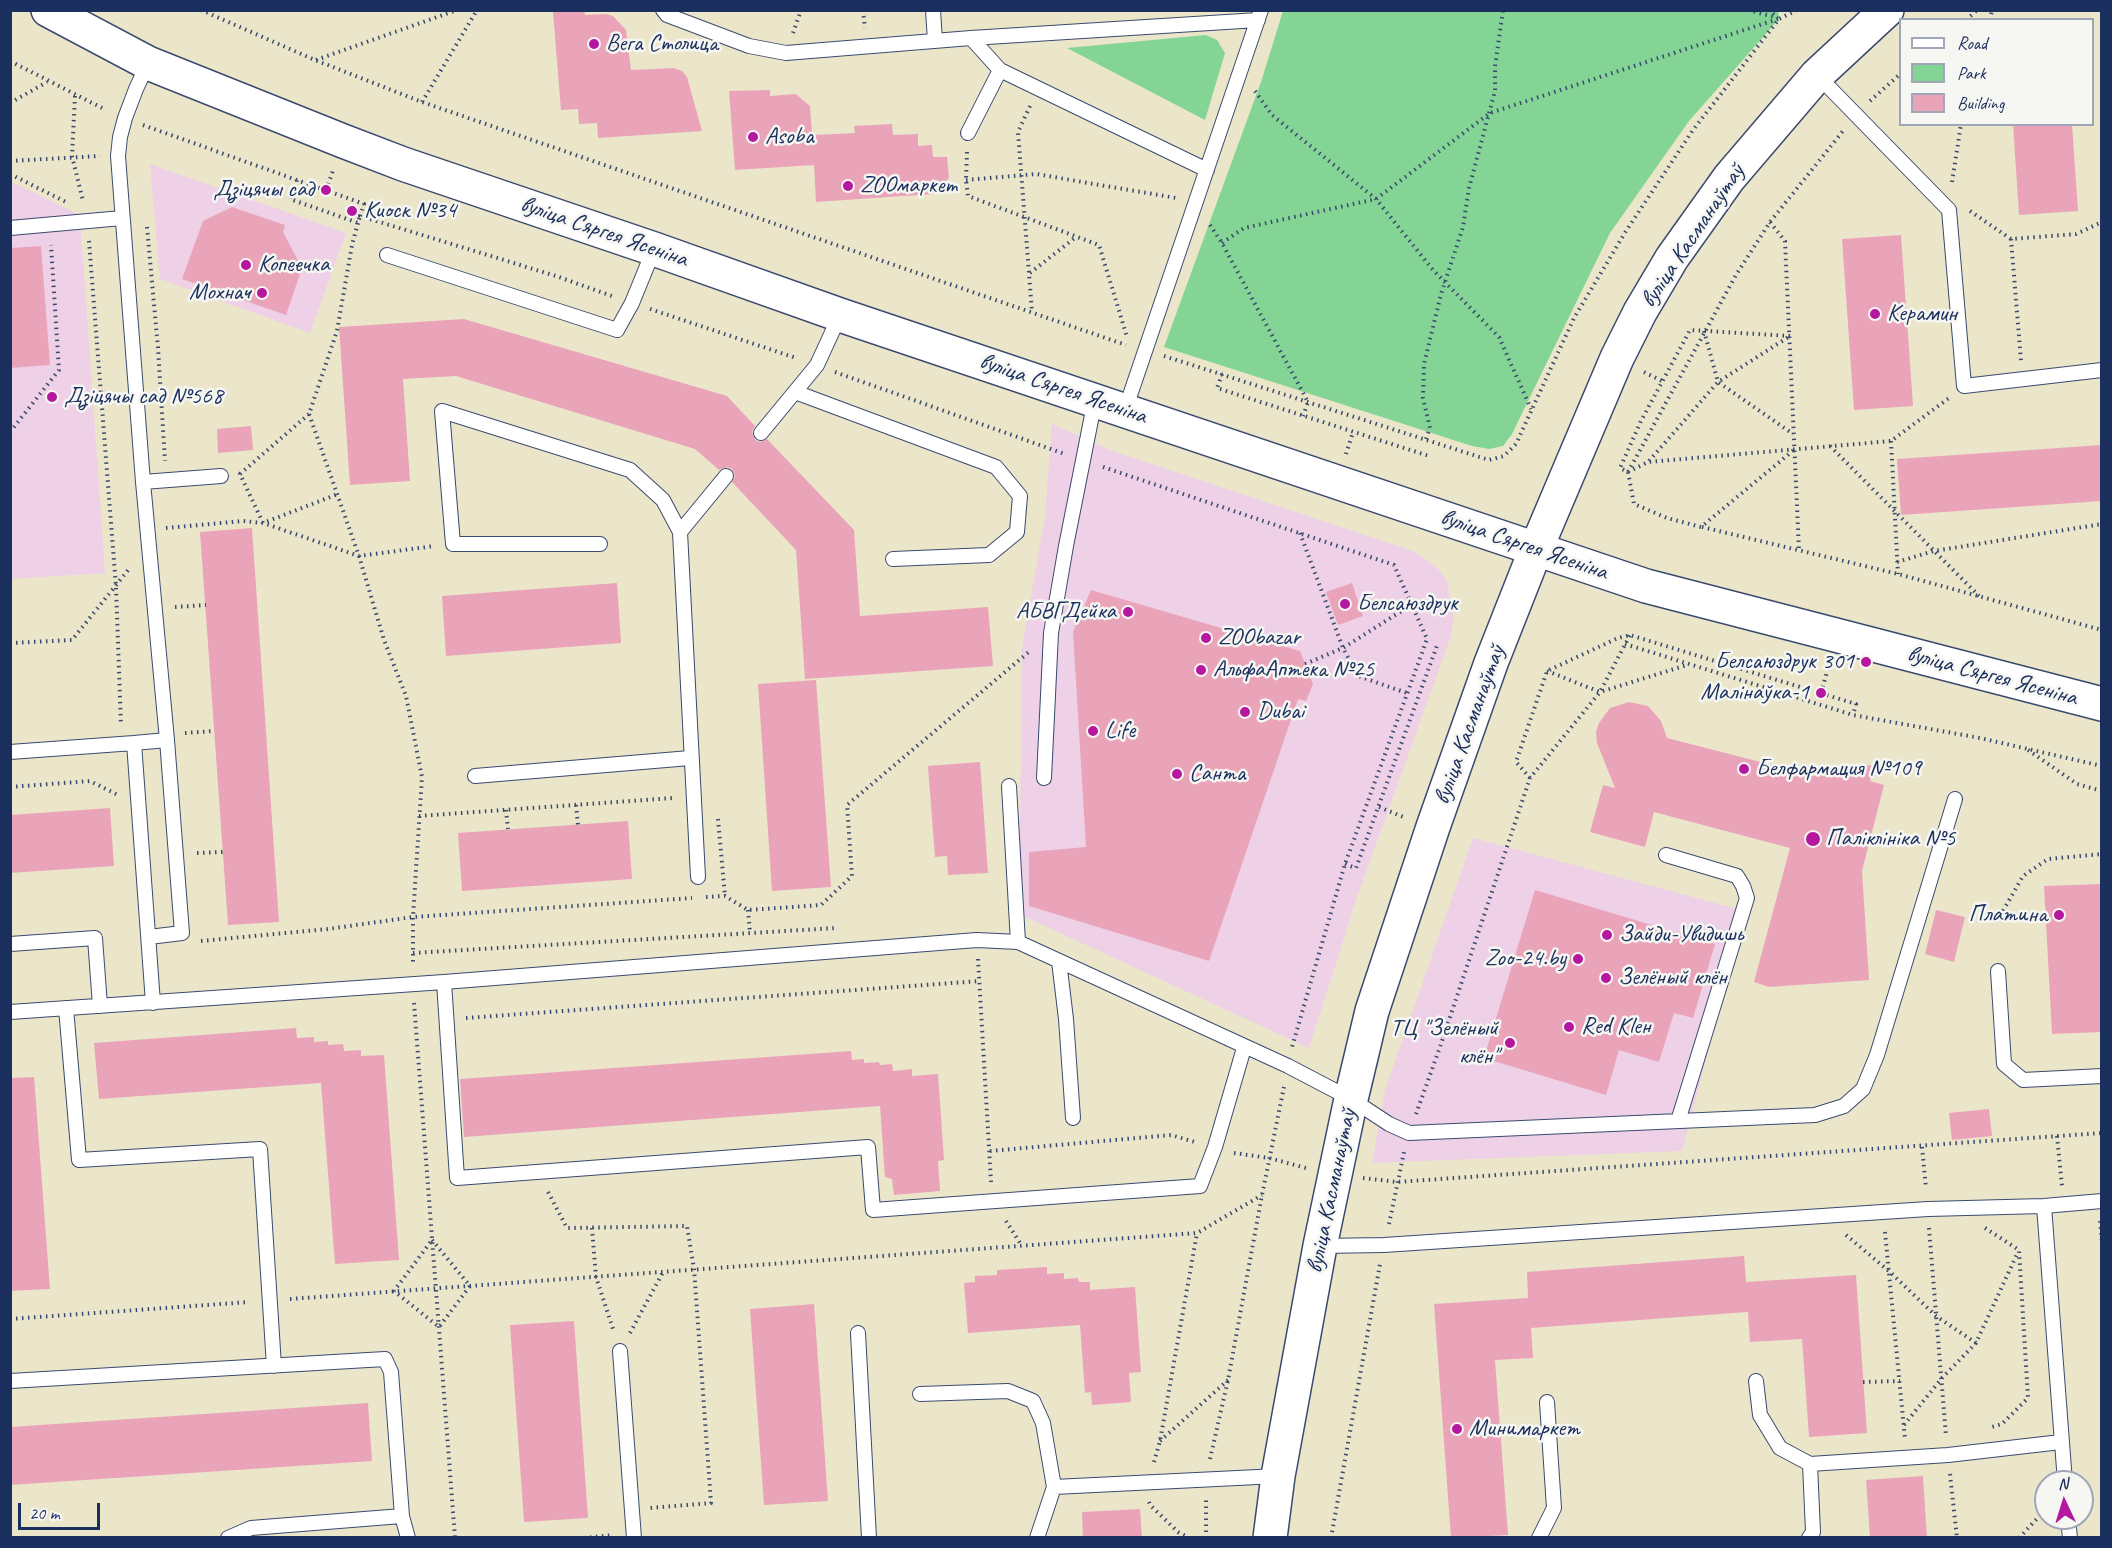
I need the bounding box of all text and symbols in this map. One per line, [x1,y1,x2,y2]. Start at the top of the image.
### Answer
legend [1899,18,2094,126]
place label: Вега Столица [606,30,718,58]
text: Road [1957,32,1987,54]
marker: Вега Столица [587,37,601,51]
text: Park [1957,62,1986,84]
text: Building [1957,92,2004,114]
place label: Asoba [765,123,814,151]
marker: Asoba [746,130,760,144]
street label: вуліца Касманаўтаў [1634,159,1752,313]
place label: ZOOмаркет [860,172,956,200]
place label: Дзіцячы сад [213,176,314,204]
marker: ZOOмаркет [841,179,855,193]
marker: Дзіцячы сад [319,183,333,197]
street label: вуліца Сяргея Ясеніна [517,190,691,274]
place label: Киоск №34 [364,197,456,225]
marker: Киоск №34 [345,204,359,218]
place label: Копеечка [258,251,329,279]
marker: Копеечка [239,258,253,272]
place label: Мохнач [189,279,250,307]
marker: Мохнач [255,286,269,300]
place label: Керамин [1887,300,1957,328]
marker: Керамин [1868,307,1882,321]
street label: вуліца Сяргея Ясеніна [976,347,1150,431]
place label: Дзіцячы сад №568 [64,383,223,411]
marker: Дзіцячы сад №568 [45,390,59,404]
street label: вуліца Сяргея Ясеніна [1437,503,1611,587]
place label: Белсаюздрук [1357,590,1458,618]
marker: Белсаюздрук [1338,597,1352,611]
place label: АБВГДейка [1016,598,1116,626]
marker: АБВГДейка [1121,605,1135,619]
place label: ZOObazar [1218,624,1300,652]
marker: ZOObazar [1199,631,1213,645]
street label: вуліца Сяргея Ясеніна [1904,639,2080,713]
street label: вуліца Касманаўтаў [1428,642,1512,808]
place label: Белсаюздрук 301 [1715,648,1854,676]
marker: Белсаюздрук 301 [1859,655,1873,669]
place label: АльфаАптека №25 [1213,656,1374,684]
marker: АльфаАптека №25 [1194,663,1208,677]
place label: Малінаўка-1 [1701,679,1809,707]
marker: Малінаўка-1 [1814,686,1828,700]
place label: Dubai [1257,698,1304,726]
marker: Dubai [1238,705,1252,719]
place label: Life [1105,717,1135,745]
marker: Life [1086,724,1100,738]
place label: Белфармация №109 [1756,755,1921,783]
place label: Санта [1189,760,1245,788]
marker: Белфармация №109 [1737,762,1751,776]
marker: Санта [1170,767,1184,781]
place label: Паліклініка №5 [1826,825,1955,853]
marker: Паліклініка №5 [1804,830,1822,848]
place label: Платина [1968,901,2047,929]
marker: Платина [2052,908,2066,922]
place label: Зайди-Увидишь [1619,921,1744,949]
marker: Зайди-Увидишь [1600,928,1614,942]
place label: Zoo-24.by [1484,945,1566,973]
marker: Zoo-24.by [1571,952,1585,966]
place label: Зелёный клён [1618,964,1727,992]
marker: Зелёный клён [1599,971,1613,985]
place label: Red Kleн [1581,1013,1651,1041]
place label: ТЦ "Зелёный клён" [1390,1015,1498,1071]
marker: Red Kleн [1562,1020,1576,1034]
marker: ТЦ "Зелёный клён" [1503,1036,1517,1050]
street label: вуліца Касманаўтаў [1301,1106,1363,1276]
place label: Минимаркет [1469,1415,1580,1443]
marker: Минимаркет [1450,1422,1464,1436]
north arrow [2034,1470,2094,1530]
text: N [2057,1474,2069,1494]
scale bar [21,1491,104,1529]
text: 20 m [29,1502,60,1524]

